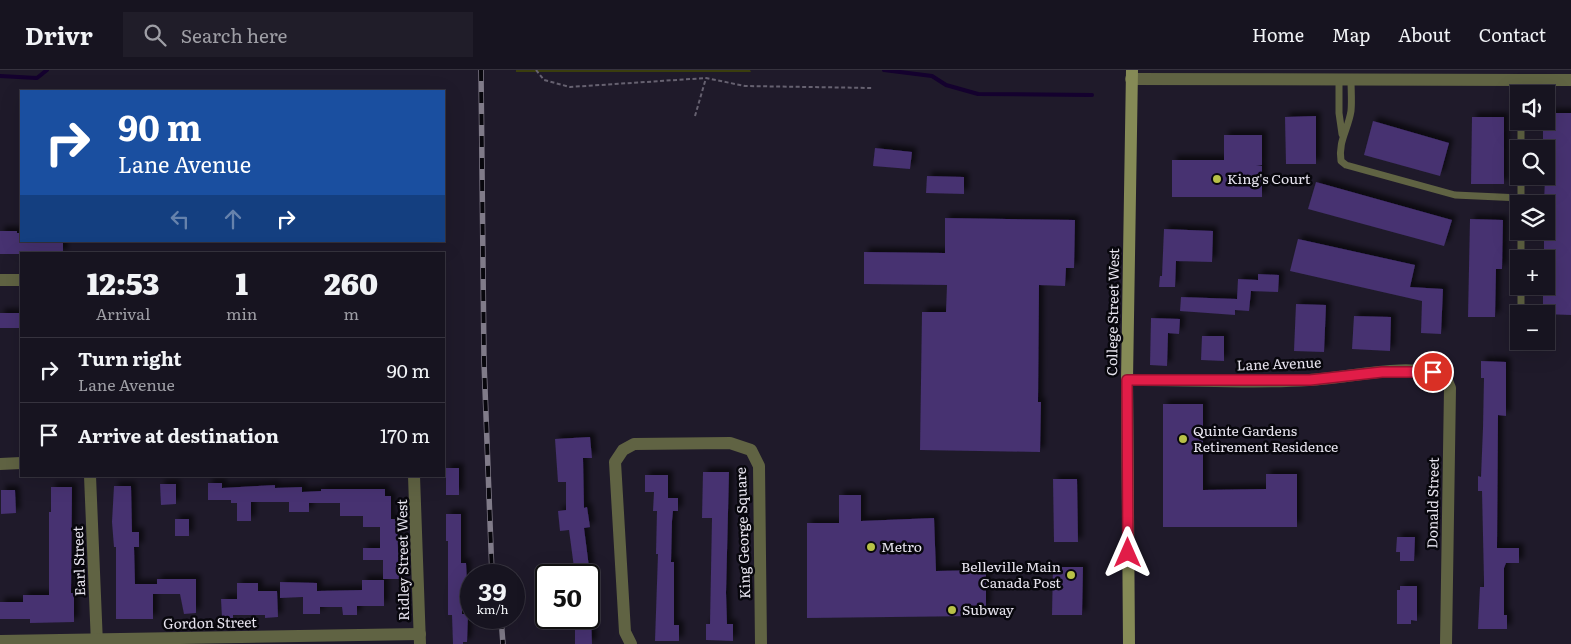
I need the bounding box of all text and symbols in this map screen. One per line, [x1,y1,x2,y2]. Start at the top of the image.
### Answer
search box [123,12,473,57]
text: Drivr [25,17,93,52]
icon: search [141,21,169,49]
text: Search here [181,21,287,49]
text: Home [1252,21,1304,48]
text: Map [1332,21,1370,48]
text: About [1398,21,1451,48]
text: Contact [1479,21,1546,48]
map controls [1510,85,1555,350]
button: sound [1510,85,1555,130]
text: 90 m [118,100,202,152]
icon: right [35,110,100,175]
button: search [1510,140,1555,185]
text: Lane Avenue [118,147,251,180]
place label: King's Court [1227,168,1311,188]
marker: King's Court [1211,173,1223,185]
button: layers [1510,195,1555,240]
icon: left [166,205,194,233]
icon: ahead [219,205,247,233]
icon: right [272,205,300,233]
street label: College Street West [1101,248,1123,376]
button: + [1510,250,1555,295]
text: 12:53 [87,260,159,304]
text: 1 [235,260,248,304]
text: 260 [324,260,378,304]
text: Arrival [96,301,150,325]
text: min [226,301,257,325]
text: m [343,301,359,325]
button: − [1510,305,1555,350]
text: Turn right [78,344,182,372]
pin [1412,351,1454,393]
street label: Lane Avenue [1236,352,1322,374]
icon: right [35,356,63,384]
text: 90 m [387,356,430,384]
icon: arrive [1419,358,1447,386]
text: Lane Avenue [78,372,175,396]
place label: Quinte Gardens Retirement Residence [1193,420,1338,456]
icon: arrive [35,421,63,449]
text: Arrive at destination [78,421,279,449]
text: 170 m [380,421,430,449]
marker: Quinte Gardens Retirement Residence [1177,433,1189,445]
street label: Donald Street [1421,457,1443,549]
street label: King George Square [730,467,754,599]
street label: Ridley Street West [391,499,413,621]
street label: Earl Street [67,525,89,596]
position arrow [1101,526,1153,578]
place label: Metro [881,536,922,556]
marker: Metro [865,541,877,553]
place label: Belleville Main Canada Post [961,556,1061,592]
speed limit sign: 50 [535,564,600,629]
marker: Belleville Main Canada Post [1065,569,1077,581]
text: 39 [478,572,507,609]
place label: Subway [962,599,1015,619]
text: km/h [477,600,508,618]
marker: Subway [946,604,958,616]
street label: Gordon Street [163,611,257,633]

